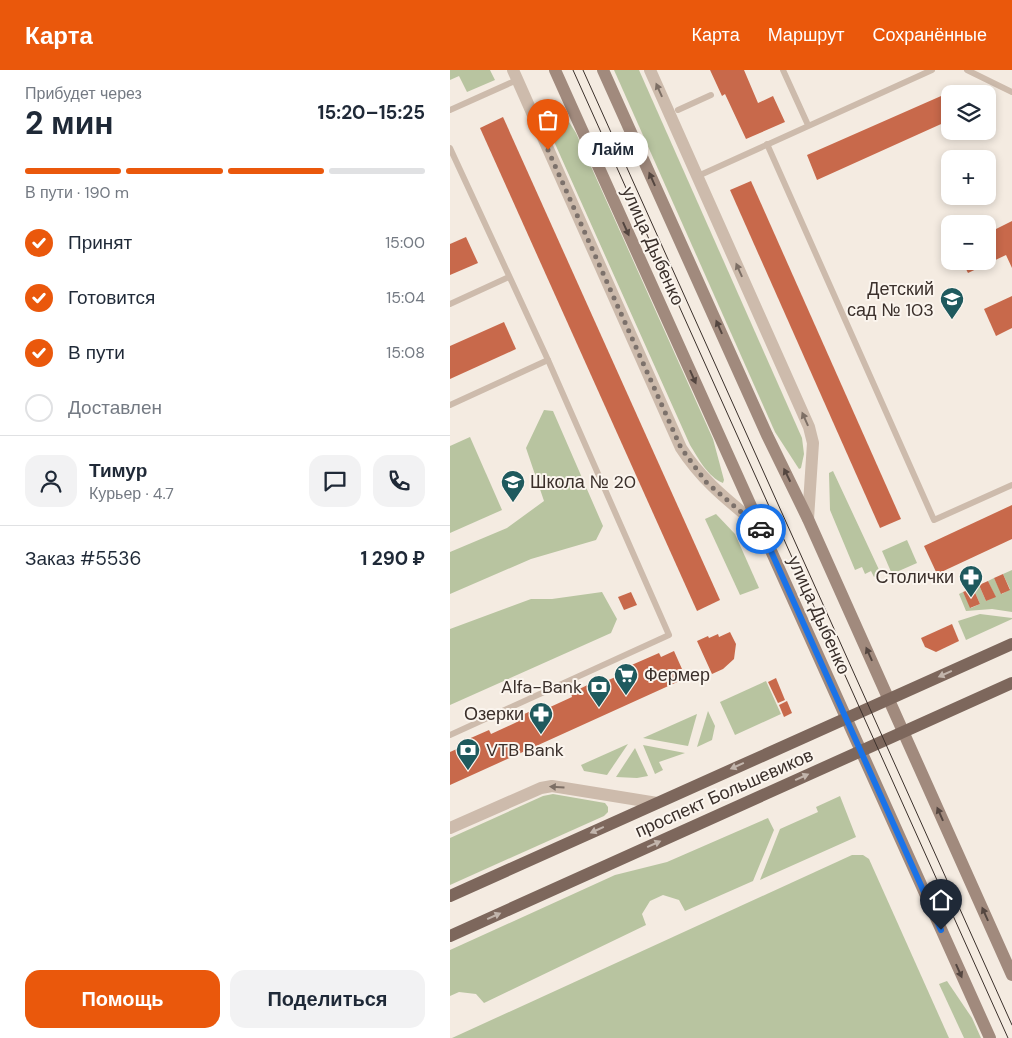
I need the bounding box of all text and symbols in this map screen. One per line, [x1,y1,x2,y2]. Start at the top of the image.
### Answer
text: Карта [25,20,93,51]
text: Карта [692,23,740,47]
text: Маршрут [768,23,844,47]
text: Сохранённые [872,23,987,47]
text: Прибудет через [25,83,142,104]
one-way arrow [654,83,662,97]
map controls [941,85,996,270]
button: layers [941,85,996,140]
pin [527,99,569,150]
text: 15:20–15:25 [318,100,425,125]
text: 2 мин [25,102,114,144]
icon: bag [534,106,562,134]
callout: Лайм [578,132,648,168]
text: Лайм [592,139,634,160]
button: + [941,150,996,205]
one-way arrow [648,172,656,186]
text: В пути · 190 m [25,182,129,203]
street label: улица Дыбенко [616,183,690,309]
button: − [941,215,996,270]
one-way arrow [623,222,631,236]
icon: check [25,229,53,257]
text: Принят [68,230,132,255]
text: 15:00 [385,232,425,253]
one-way arrow [735,263,743,277]
place label: Детский сад № 103 [847,277,934,322]
icon: check [25,284,53,312]
text: Готовится [68,285,155,310]
school or university icon: Детский сад № 103 [939,286,965,320]
text: 15:04 [386,287,425,308]
one-way arrow [715,320,723,334]
icon: check [25,339,53,367]
text: В пути [68,340,125,365]
text: 15:08 [386,342,425,363]
one-way arrow [690,370,698,384]
text: Доставлен [68,395,162,420]
one-way arrow [801,412,809,426]
button: person [25,455,77,507]
button: chat [309,455,361,507]
button: phone [373,455,425,507]
text: Тимур [89,458,147,483]
one-way arrow [783,468,791,482]
school or university icon: Школа № 20 [500,469,526,503]
place label: Школа № 20 [530,470,636,494]
text: Курьер · 4.7 [89,483,174,504]
courier [736,504,786,554]
icon: car [747,515,775,543]
text: Заказ #5536 [25,546,142,571]
text: 1 290 ₽ [360,546,425,571]
street label: улица Дыбенко [782,552,856,678]
pharmacy icon: Столички [958,564,984,598]
place label: Столички [875,565,954,589]
one-way arrow [864,647,872,661]
supermarket icon: Фермер [613,662,639,696]
place label: Фермер [644,663,710,687]
one-way arrow [938,670,952,678]
bank icon: Alfa-Bank [586,674,612,708]
place label: Alfa-Bank [501,675,582,699]
pharmacy icon: Озерки [528,701,554,735]
place label: Озерки [464,702,524,726]
bank icon: VTB Bank [455,737,481,771]
place label: VTB Bank [486,738,564,762]
street label: проспект Большевиков [631,743,817,843]
one-way arrow [730,763,744,771]
one-way arrow [795,773,809,781]
one-way arrow [549,782,565,790]
one-way arrow [936,807,944,821]
one-way arrow [590,827,604,835]
one-way arrow [647,840,661,848]
pin [920,879,962,930]
icon: home [927,886,955,914]
one-way arrow [981,907,989,921]
one-way arrow [487,911,501,919]
one-way arrow [956,964,964,978]
button: Помощь [25,970,220,1028]
button: Поделиться [230,970,425,1028]

